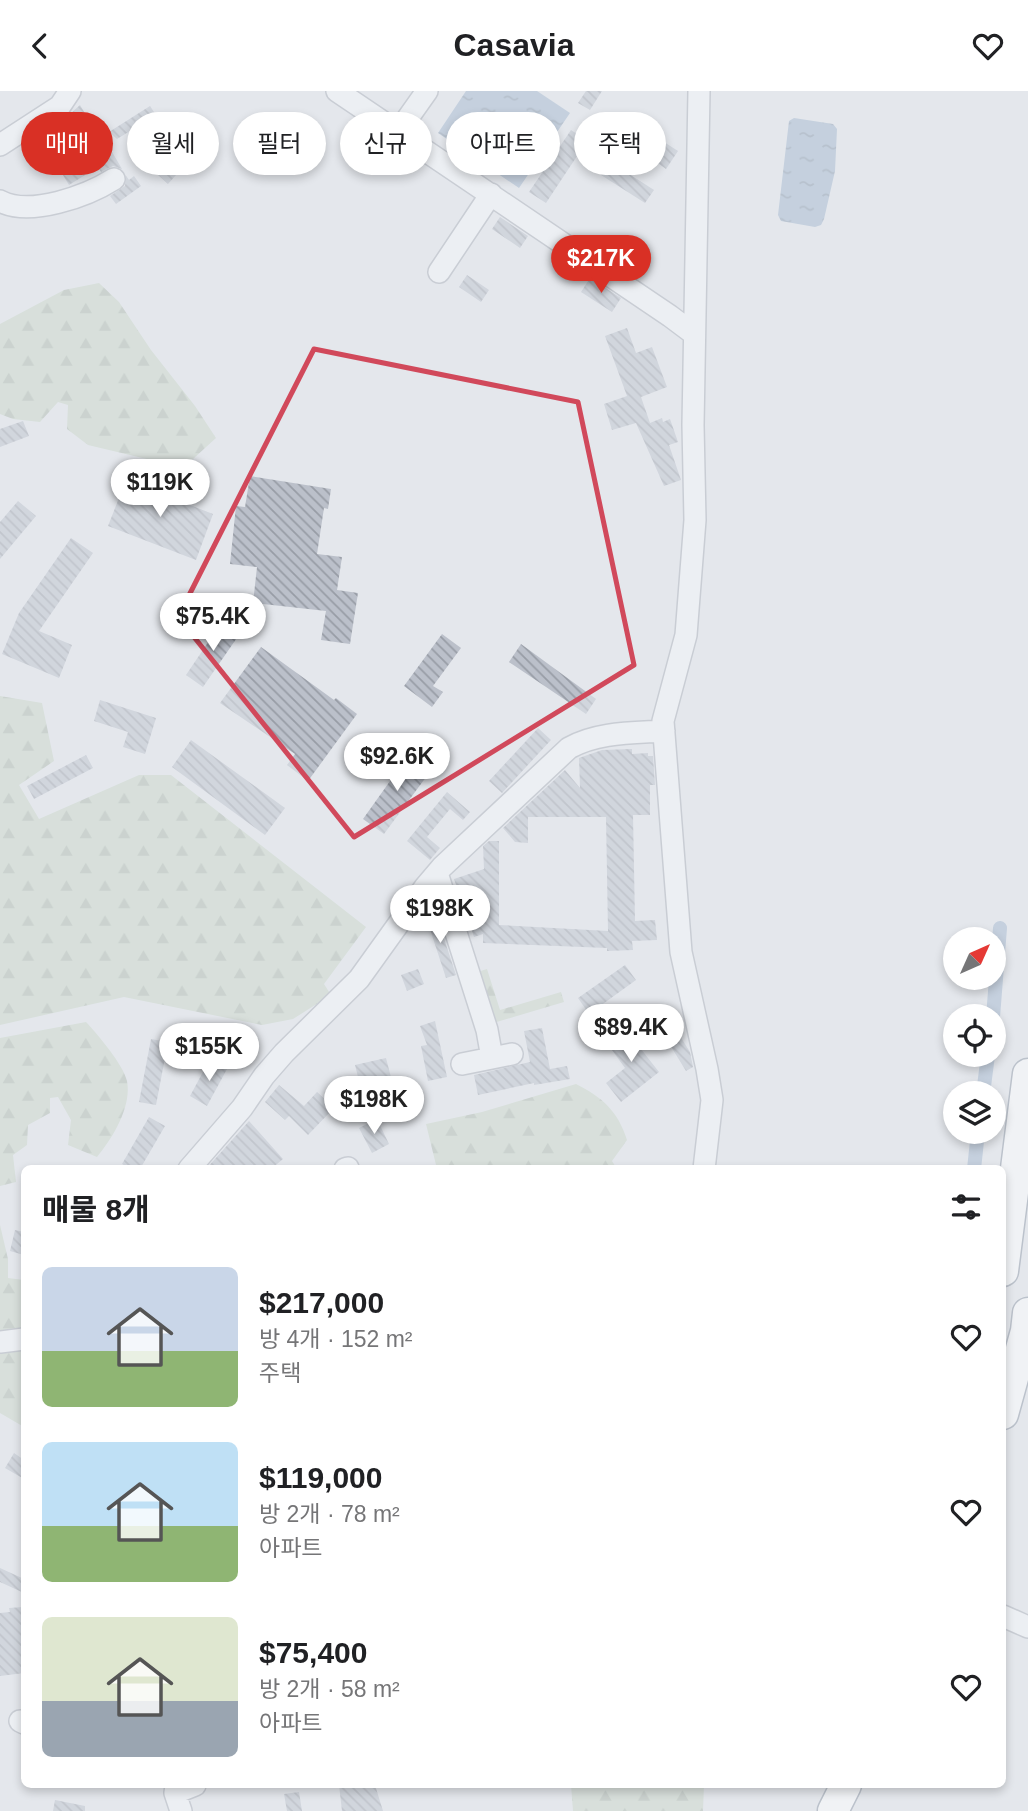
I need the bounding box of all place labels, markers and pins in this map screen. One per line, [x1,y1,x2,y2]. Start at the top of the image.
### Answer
pin: $217K [552,235,650,295]
pin: $119K [111,459,209,519]
pin: $75.4K [156,594,270,653]
pin: $92.6K [340,733,454,793]
pin: $198K [391,885,489,945]
pin: $89.4K [574,1005,688,1064]
pin: $155K [160,1023,258,1083]
pin: $198K [325,1077,423,1136]

